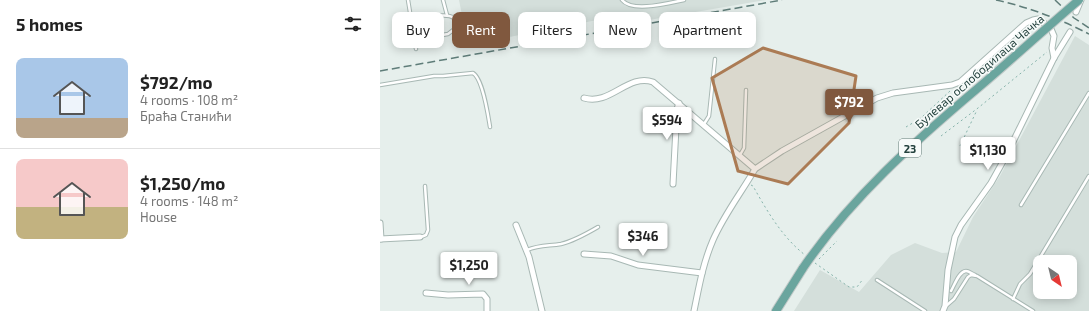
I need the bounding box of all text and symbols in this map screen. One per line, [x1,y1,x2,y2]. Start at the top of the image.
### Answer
street label: Булевар ослободилаца Чачка [912,11,1047,132]
chip: Buy [392,12,444,48]
chip: Rent [452,12,510,48]
chip: Filters [518,12,586,48]
chip: New [594,12,651,48]
chip: Apartment [659,12,756,48]
icon: filters [342,13,364,35]
text: 5 homes [16,14,83,34]
text: $792/mo [140,72,213,92]
icon: home [48,74,96,122]
pin: $792 [825,89,873,123]
text: 4 rooms · 108 m² [140,92,238,108]
text: $792 [834,94,864,110]
pin: $594 [643,107,691,141]
text: Браћа Станићи [140,108,232,124]
text: $594 [652,112,682,128]
pin: $1,130 [955,137,1021,171]
road number: 23 [899,139,921,157]
text: $1,130 [970,142,1006,158]
text: $1,250/mo [140,173,225,193]
icon: home [48,175,96,223]
text: 4 rooms · 148 m² [140,193,238,209]
text: House [140,209,177,225]
pin: $346 [619,223,667,257]
text: $346 [628,228,658,244]
pin: $1,250 [436,252,502,286]
north arrow [1033,255,1077,299]
map controls [1033,255,1077,299]
text: $1,250 [449,257,489,273]

